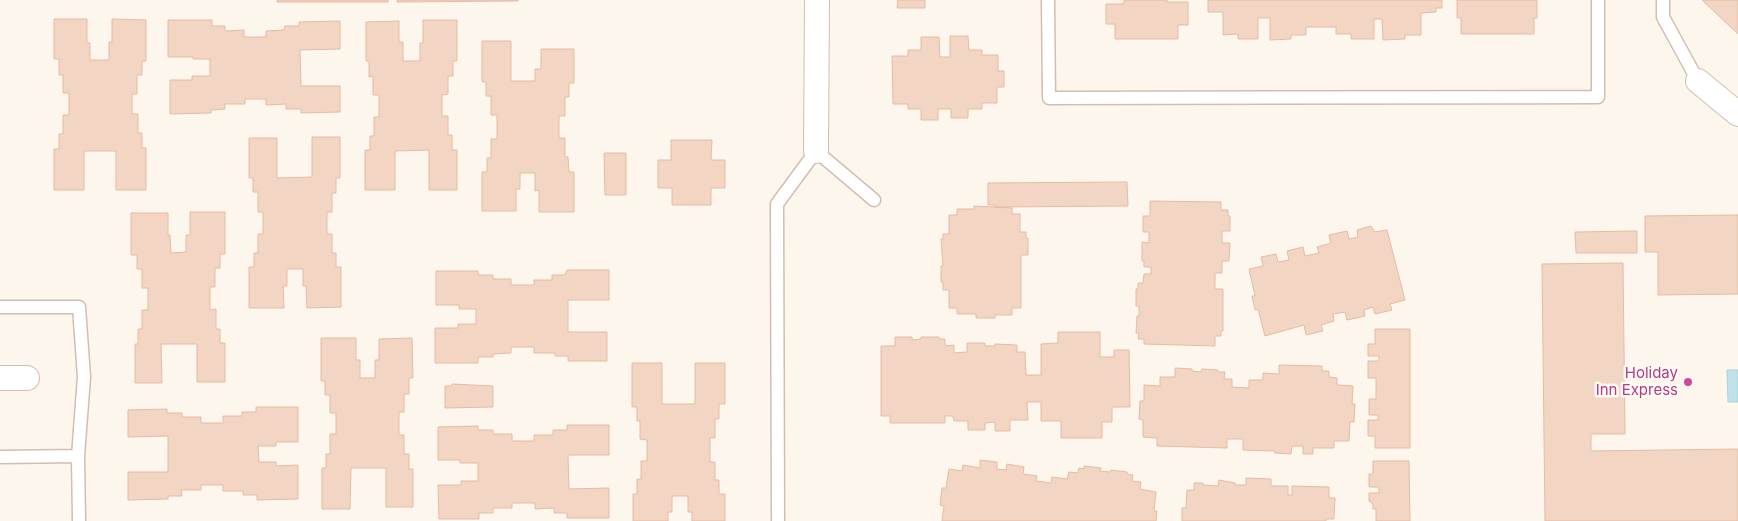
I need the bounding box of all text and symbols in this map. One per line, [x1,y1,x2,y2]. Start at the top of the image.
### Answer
place label: Holiday Inn Express [1596,363,1679,399]
marker: Holiday Inn Express [1682,376,1694,388]

